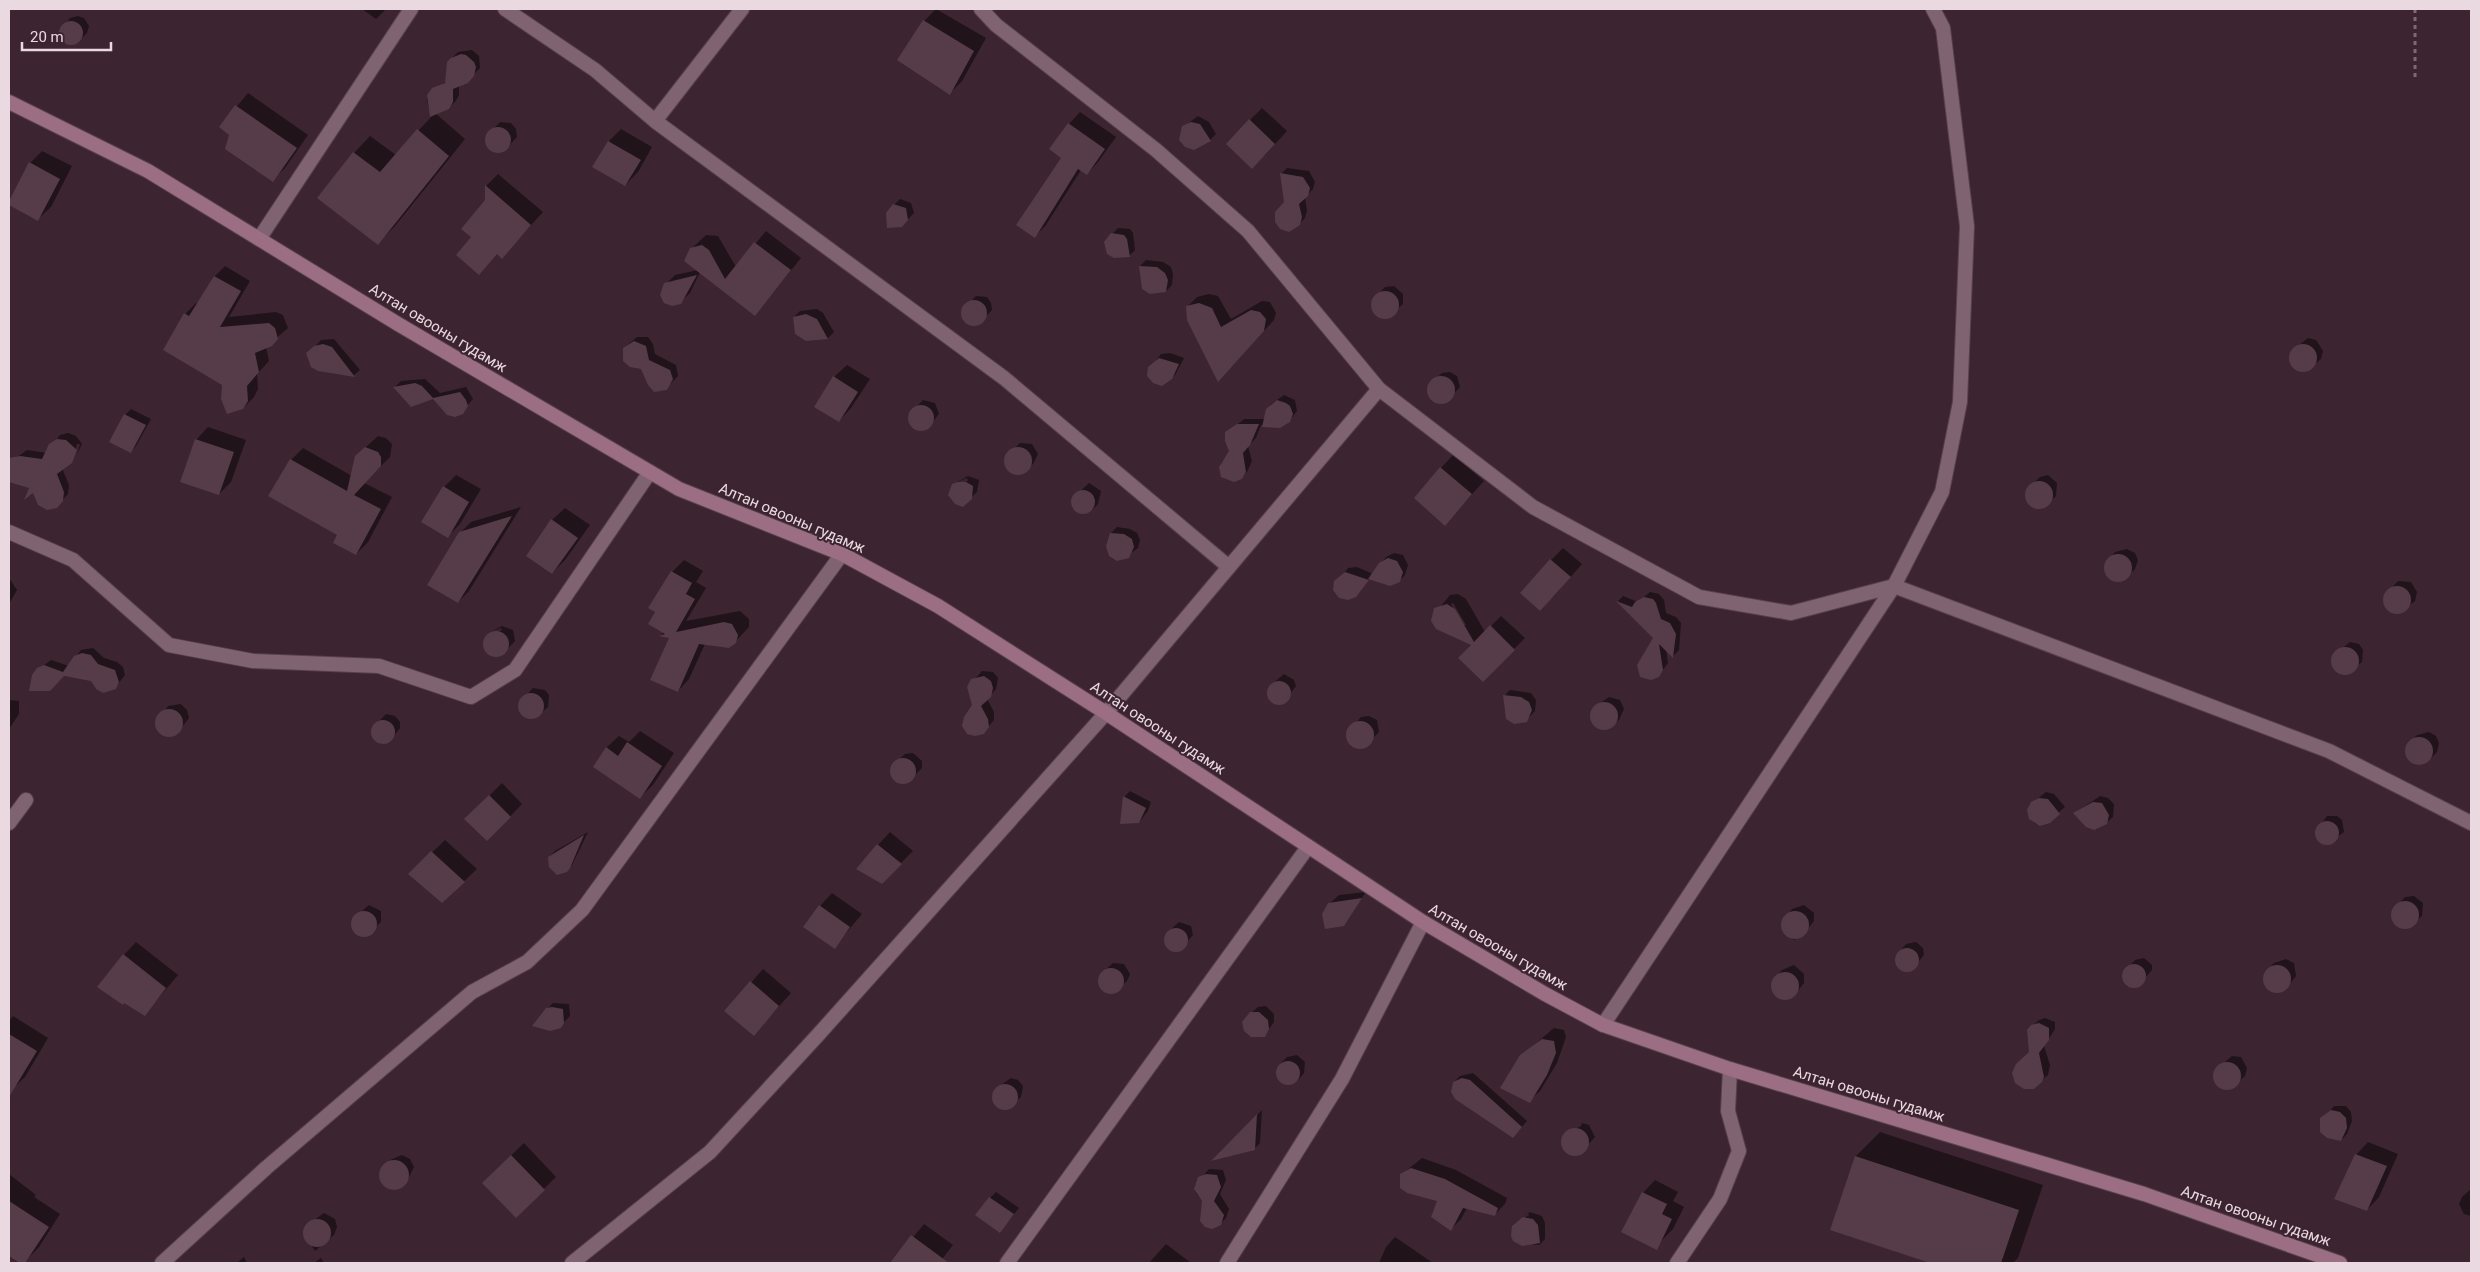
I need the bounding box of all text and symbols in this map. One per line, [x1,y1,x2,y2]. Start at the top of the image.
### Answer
scale bar [22,20,111,52]
text: 20 m [30,28,64,46]
street label: Алтан овооны гудамж [366,280,510,376]
street label: Алтан овооны гудамж [716,479,868,557]
street label: Алтан овооны гудамж [1087,678,1229,779]
street label: Алтан овооны гудамж [1425,900,1571,994]
street label: Алтан овооны гудамж [1791,1062,1947,1126]
street label: Алтан овооны гудамж [2179,1182,2334,1250]

